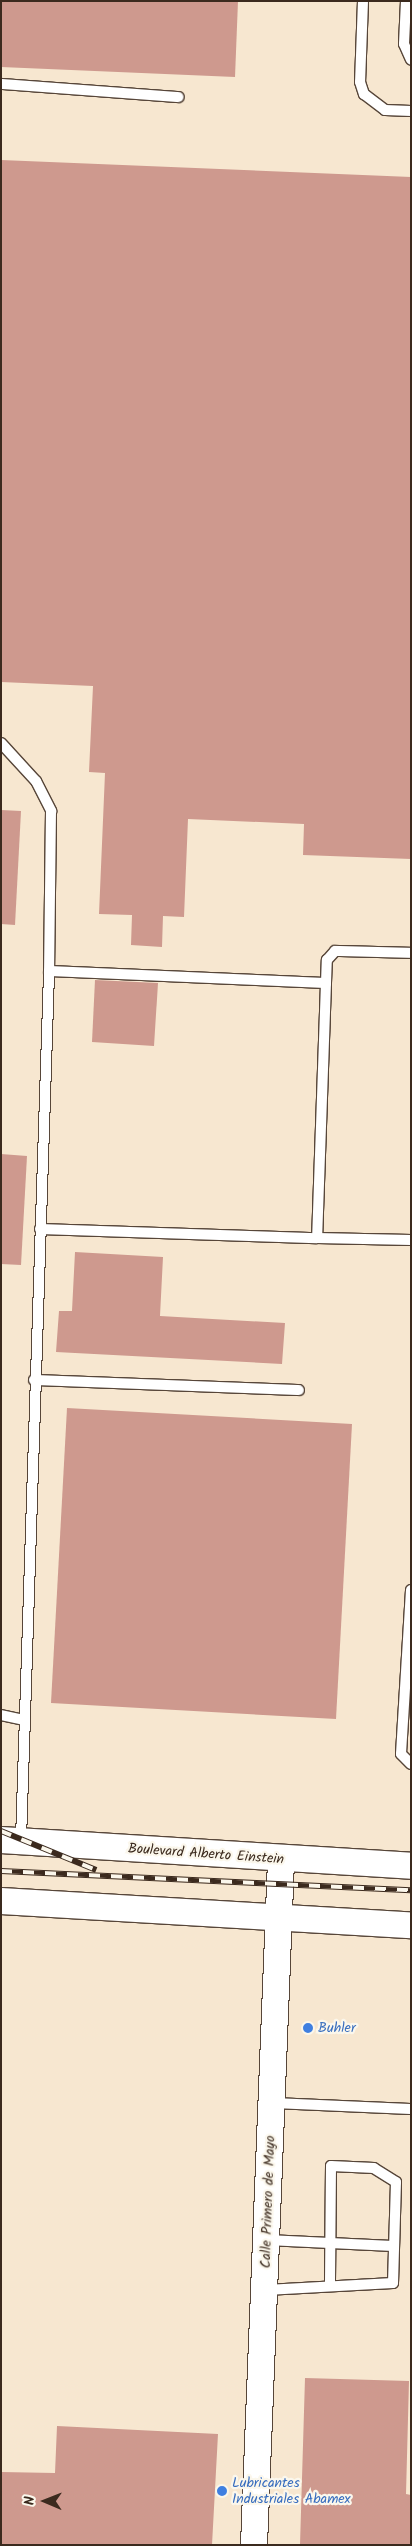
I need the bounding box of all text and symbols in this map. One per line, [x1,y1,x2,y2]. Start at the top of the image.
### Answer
street label: Boulevard Alberto Einstein [127,1840,285,1868]
place label: Buhler [318,2020,356,2036]
marker: Buhler [302,2022,314,2034]
street label: Calle Primero de Mayo [257,2135,279,2269]
place label: Lubricantes Industriales Abamex [232,2475,351,2508]
north arrow [20,2476,70,2526]
marker: Lubricantes Industriales Abamex [216,2485,228,2497]
text: N [19,2496,41,2505]

